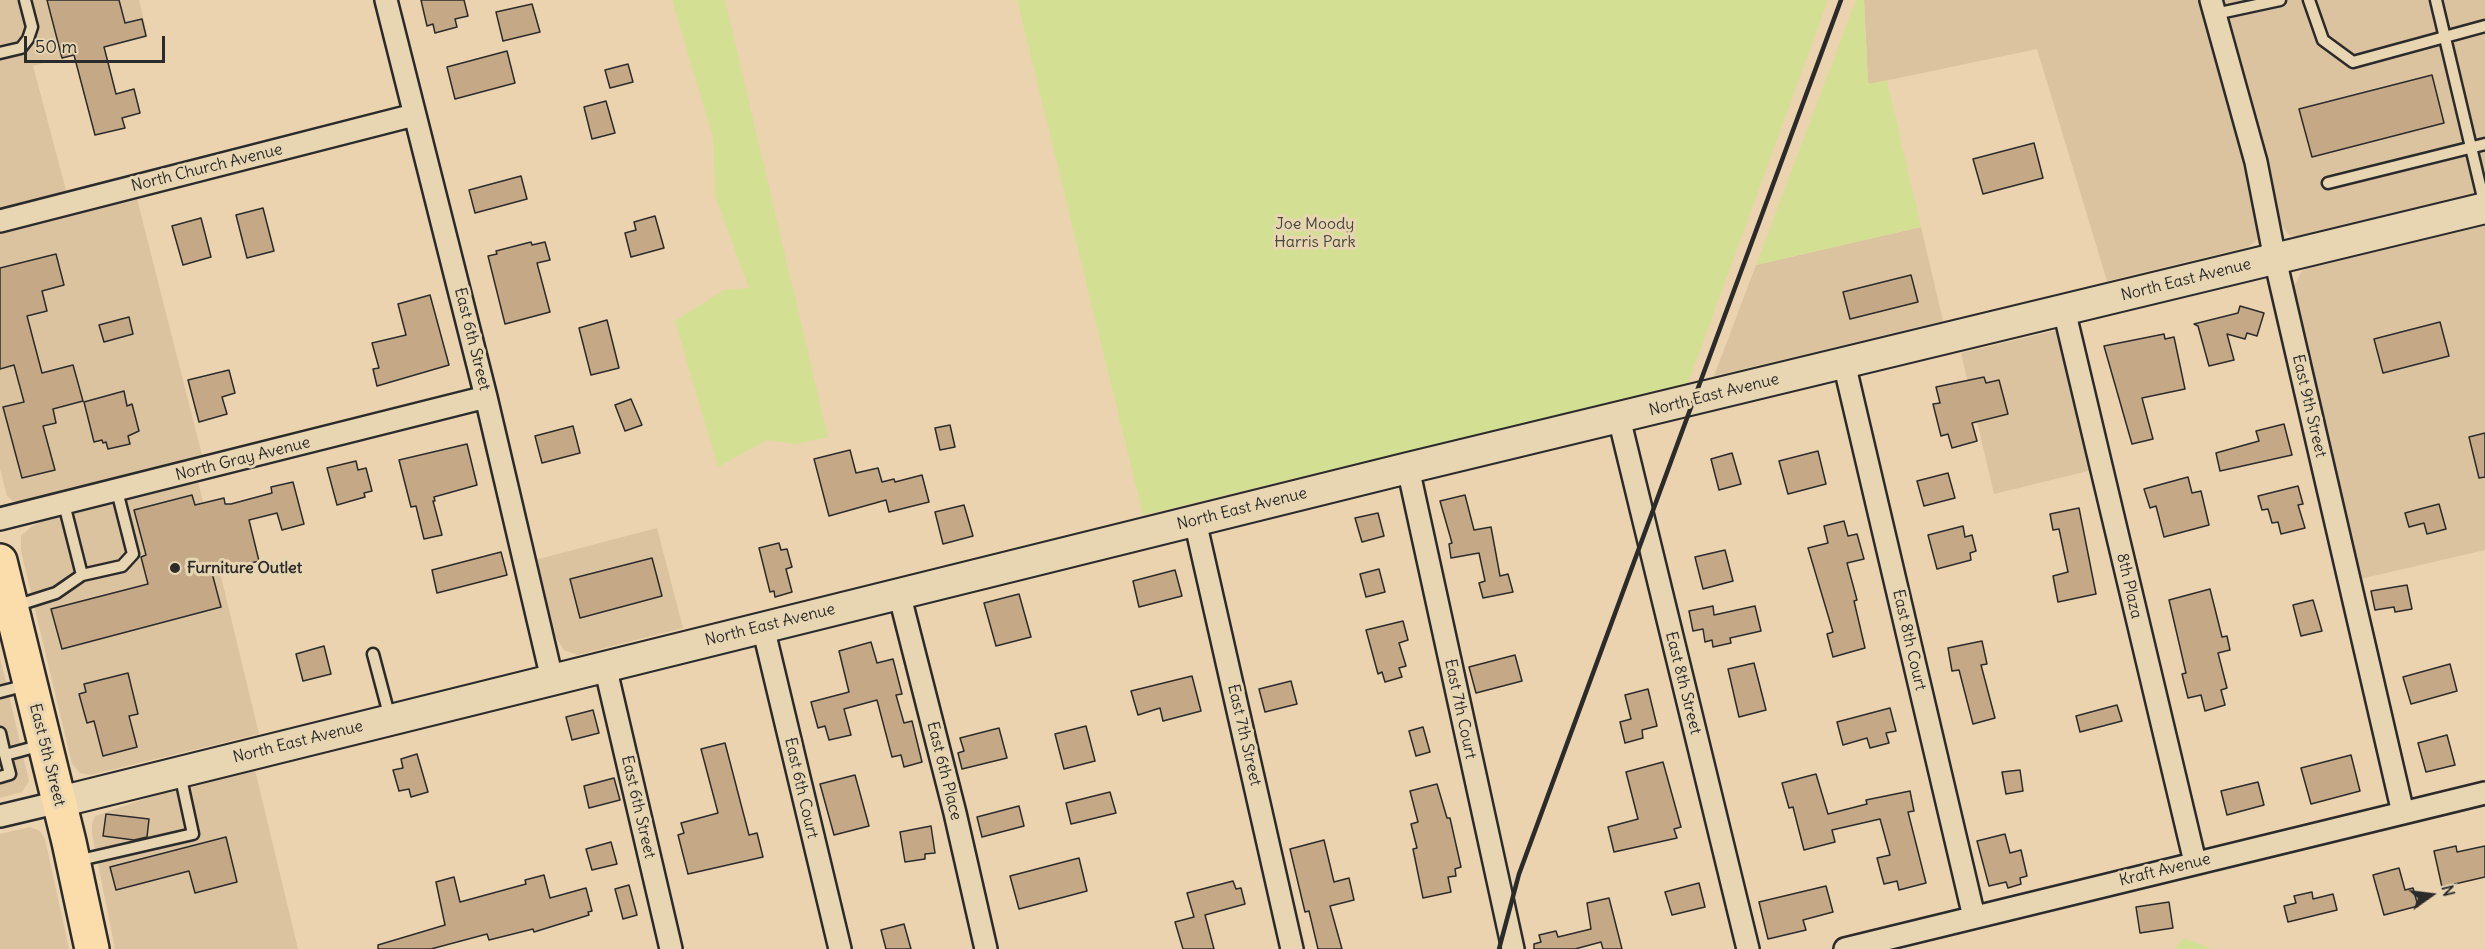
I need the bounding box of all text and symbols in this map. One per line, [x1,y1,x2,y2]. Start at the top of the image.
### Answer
scale bar [27,24,168,62]
text: 50 m [35,35,77,58]
street label: North Church Avenue [129,140,285,196]
park label: Joe Moody Harris Park [1274,214,1356,252]
street label: North East Avenue [2119,255,2253,305]
street label: East 6th Street [450,286,494,392]
street label: East 9th Street [2288,353,2330,459]
street label: North East Avenue [1647,370,1781,420]
street label: North Gray Avenue [174,433,312,485]
street label: North East Avenue [1175,484,1309,534]
street label: 8th Plaza [2112,551,2146,621]
place label: Furniture Outlet [187,558,302,578]
marker: Furniture Outlet [168,561,182,575]
street label: East 8th Court [1888,588,1930,692]
street label: North East Avenue [703,600,837,650]
street label: East 8th Street [1661,630,1705,736]
street label: East 7th Court [1440,657,1480,761]
street label: East 7th Street [1223,682,1265,788]
street label: East 5th Street [25,702,69,808]
street label: North East Avenue [231,717,365,767]
street label: East 6th Place [922,720,966,822]
street label: East 6th Court [780,736,822,840]
street label: East 6th Street [617,754,659,860]
street label: Kraft Avenue [2117,849,2213,891]
north arrow [2401,865,2461,925]
text: N [2437,883,2460,898]

